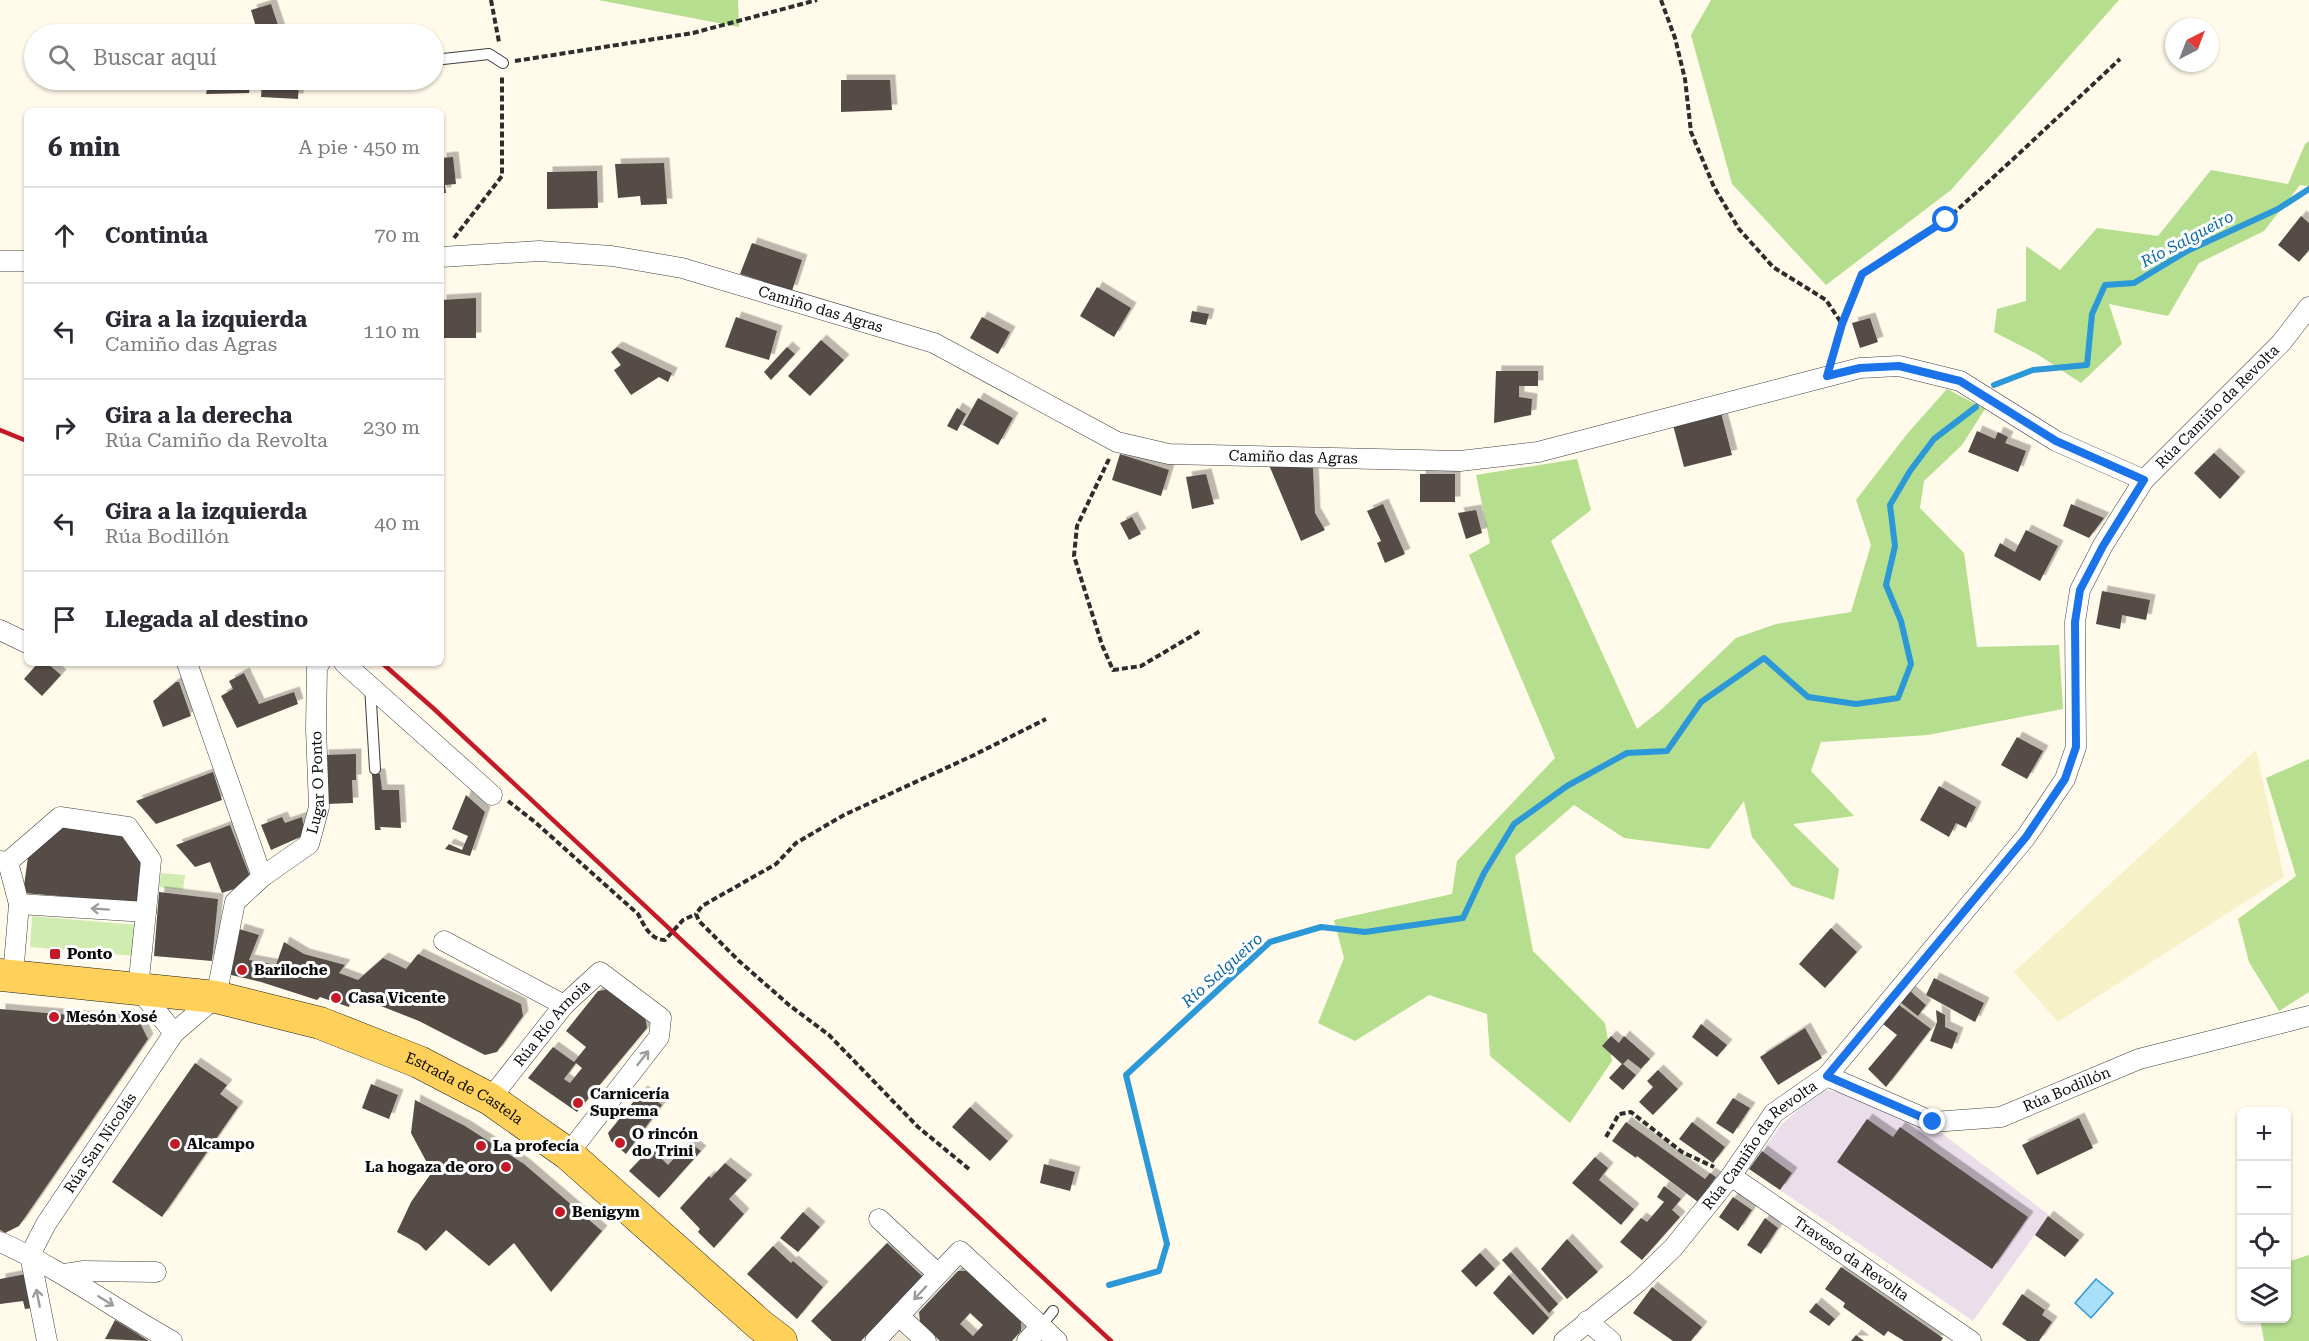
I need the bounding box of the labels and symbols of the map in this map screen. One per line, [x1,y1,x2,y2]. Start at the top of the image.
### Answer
north arrow [2165,18,2219,72]
route start [1932,206,1958,232]
water label: Río Salgueiro [2137,207,2237,272]
street label: Camiño das Agras [756,282,885,336]
street label: Rúa Camiño da Revolta [2152,341,2283,472]
street label: Camiño das Agras [1228,446,1358,468]
street label: Lugar O Ponto [303,731,328,836]
one-way arrow [91,904,111,915]
water label: Río Salgueiro [1177,929,1266,1012]
place label: Ponto [67,945,113,963]
marker: Ponto [48,947,62,961]
place label: Bariloche [254,961,328,979]
marker: Bariloche [235,963,249,977]
street label: Rúa Río Arnoia [510,976,594,1070]
place label: Casa Vicente [348,989,446,1007]
marker: Casa Vicente [329,991,343,1005]
place label: Mesón Xosé [66,1008,157,1026]
marker: Mesón Xosé [47,1010,61,1024]
street label: Estrada de Castela [403,1049,526,1128]
one-way arrow [636,1050,649,1066]
street label: Rúa Bodillón [2020,1063,2114,1116]
street label: Rúa Camiño da Revolta [1699,1077,1821,1213]
place label: Carnicería Suprema [590,1085,669,1120]
street label: Rúa San Nicolás [60,1090,140,1197]
marker: Carnicería Suprema [571,1096,585,1110]
route end [1919,1108,1945,1134]
place label: O rincón do Trini [632,1125,698,1160]
place label: Alcampo [187,1135,255,1153]
marker: O rincón do Trini [613,1136,627,1150]
marker: Alcampo [168,1137,182,1151]
place label: La profecía [493,1137,579,1155]
marker: La profecía [474,1139,488,1153]
place label: La hogaza de oro [365,1158,494,1176]
marker: La hogaza de oro [499,1160,513,1174]
place label: Benigym [572,1203,640,1221]
marker: Benigym [553,1205,567,1219]
street label: Traveso da Revolta [1790,1213,1913,1305]
one-way arrow [913,1286,927,1301]
one-way arrow [32,1289,43,1308]
one-way arrow [97,1295,114,1307]

